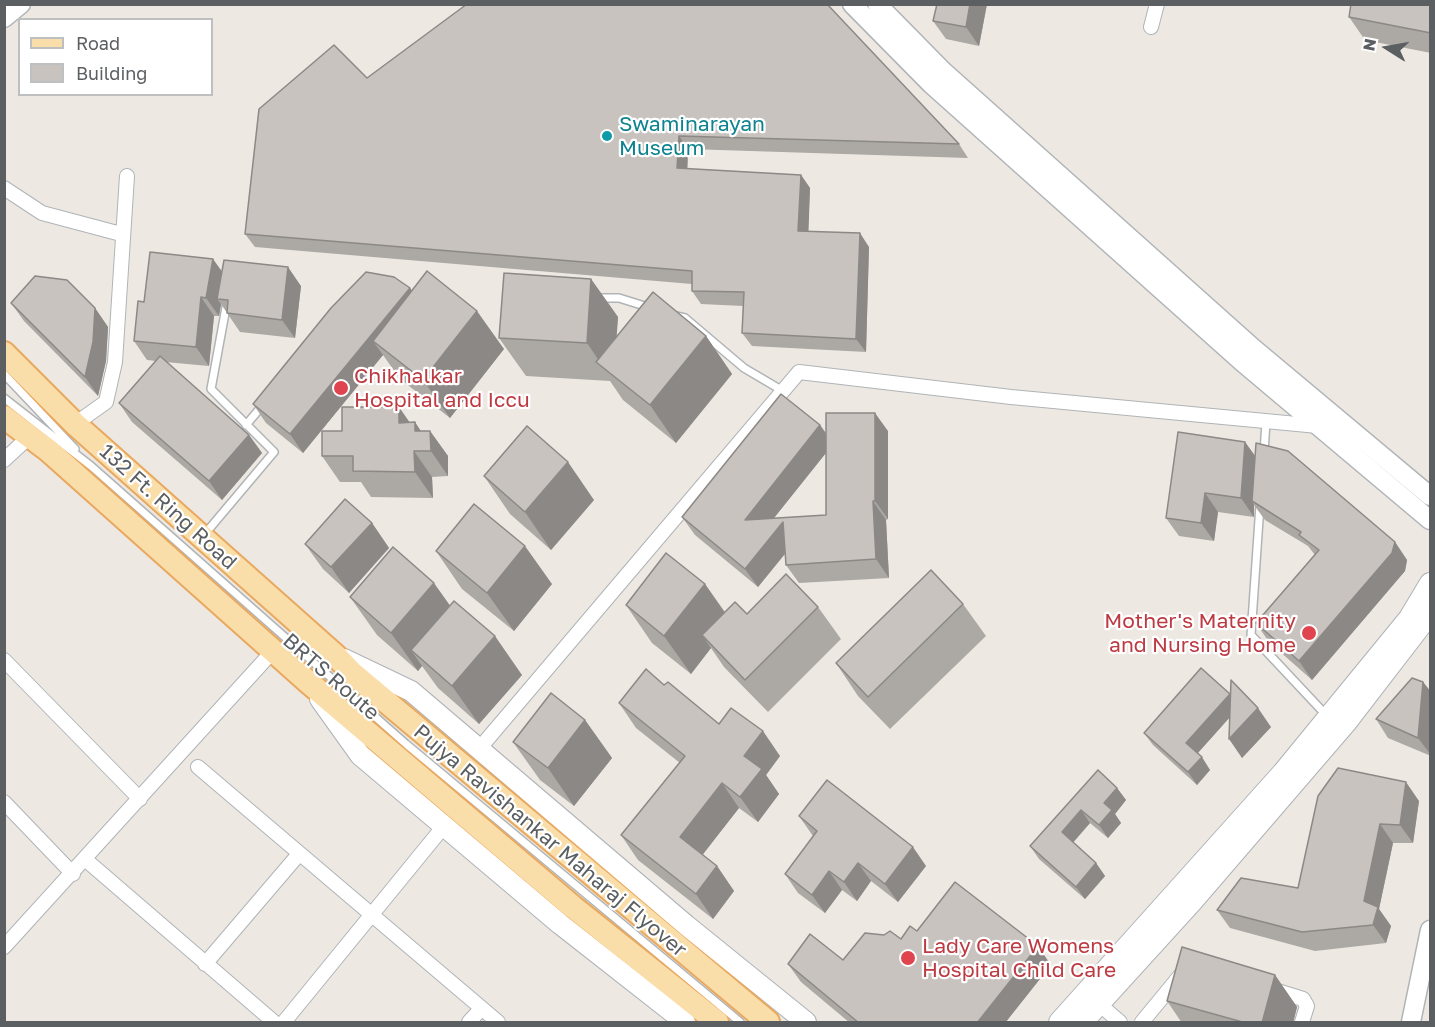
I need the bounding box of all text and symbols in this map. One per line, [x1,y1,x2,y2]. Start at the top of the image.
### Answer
legend [18,18,213,96]
north arrow [1357,18,1417,78]
text: Road [76,32,120,54]
text: N [1358,37,1380,52]
text: Building [76,62,147,84]
place label: Swaminarayan Museum [619,111,765,161]
marker: Swaminarayan Museum [600,129,614,143]
place label: Chikhalkar Hospital and Iccu [354,363,530,413]
marker: Chikhalkar Hospital and Iccu [332,379,350,397]
street label: 132 Ft. Ring Road [94,439,242,575]
place label: Mother's Maternity and Nursing Home [1104,608,1296,658]
marker: Mother's Maternity and Nursing Home [1300,624,1318,642]
street label: BRTS Route [278,628,384,726]
street label: Pujya Ravishankar Maharaj Flyover [408,719,692,963]
place label: Lady Care Womens Hospital Child Care [922,933,1116,983]
marker: Lady Care Womens Hospital Child Care [899,949,917,967]

